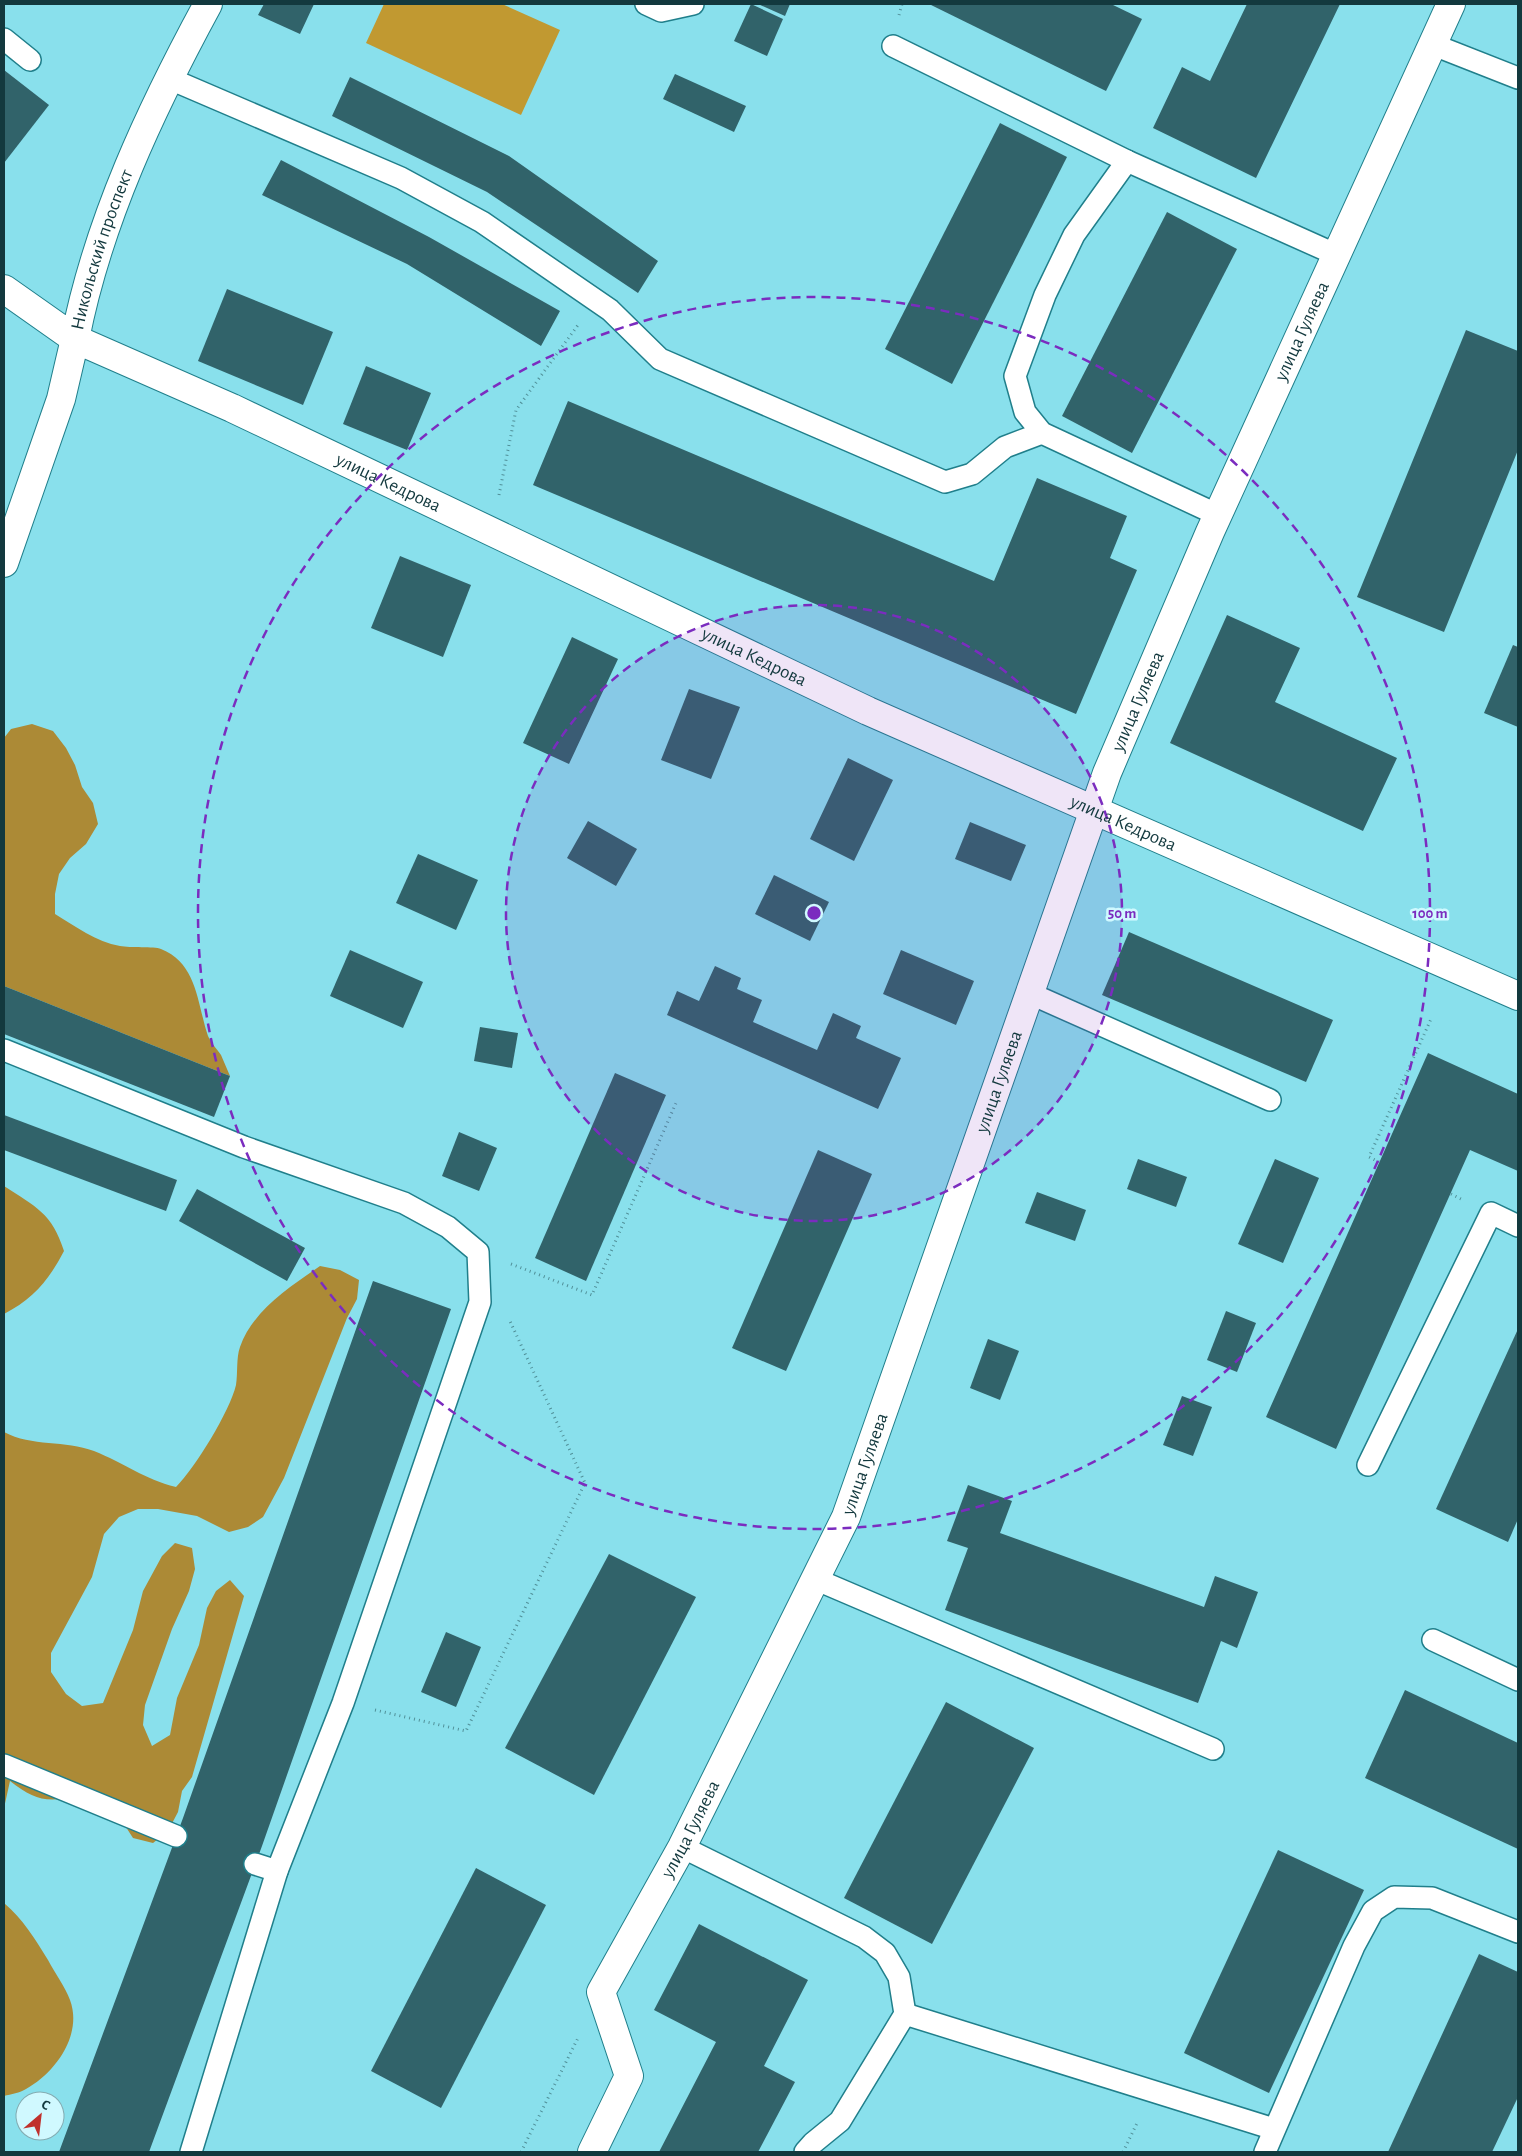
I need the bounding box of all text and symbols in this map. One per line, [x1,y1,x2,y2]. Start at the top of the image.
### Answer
street label: Никольский проспект [68,167,136,332]
street label: улица Гуляева [1270,278,1333,384]
street label: улица Кедрова [332,449,444,516]
street label: улица Кедрова [698,623,810,690]
street label: улица Гуляева [1108,648,1167,755]
street label: улица Кедрова [1067,791,1179,855]
centre of rings [805,904,823,922]
text: 50 m [1108,906,1136,921]
text: 100 m [1412,906,1448,921]
street label: улица Гуляева [972,1028,1025,1136]
street label: улица Гуляева [838,1410,891,1518]
street label: улица Гуляева [657,1777,723,1882]
north arrow [15,2091,65,2141]
text: С [39,2097,53,2114]

